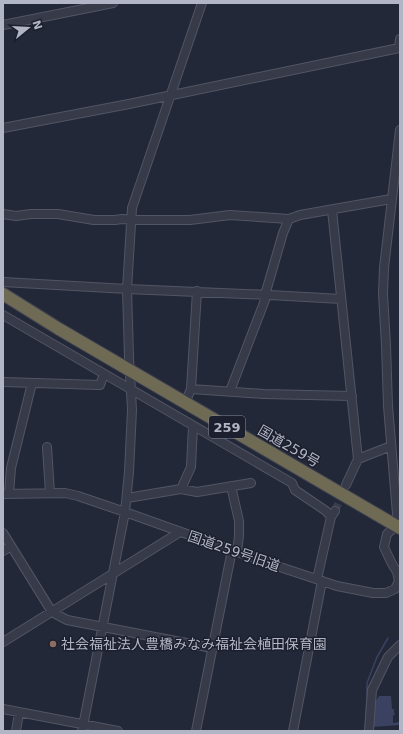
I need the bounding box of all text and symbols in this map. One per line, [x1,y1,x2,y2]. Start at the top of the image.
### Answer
north arrow [8,8,48,48]
text: N [29,19,45,31]
road number: 259 [209,416,245,438]
street label: 国道259号 [255,422,323,470]
street label: 国道259号旧道 [186,528,282,574]
place label: 社会福祉法人豊橋みなみ福祉会植田保育園 [61,636,327,652]
marker: 社会福祉法人豊橋みなみ福祉会植田保育園 [48,639,58,649]

